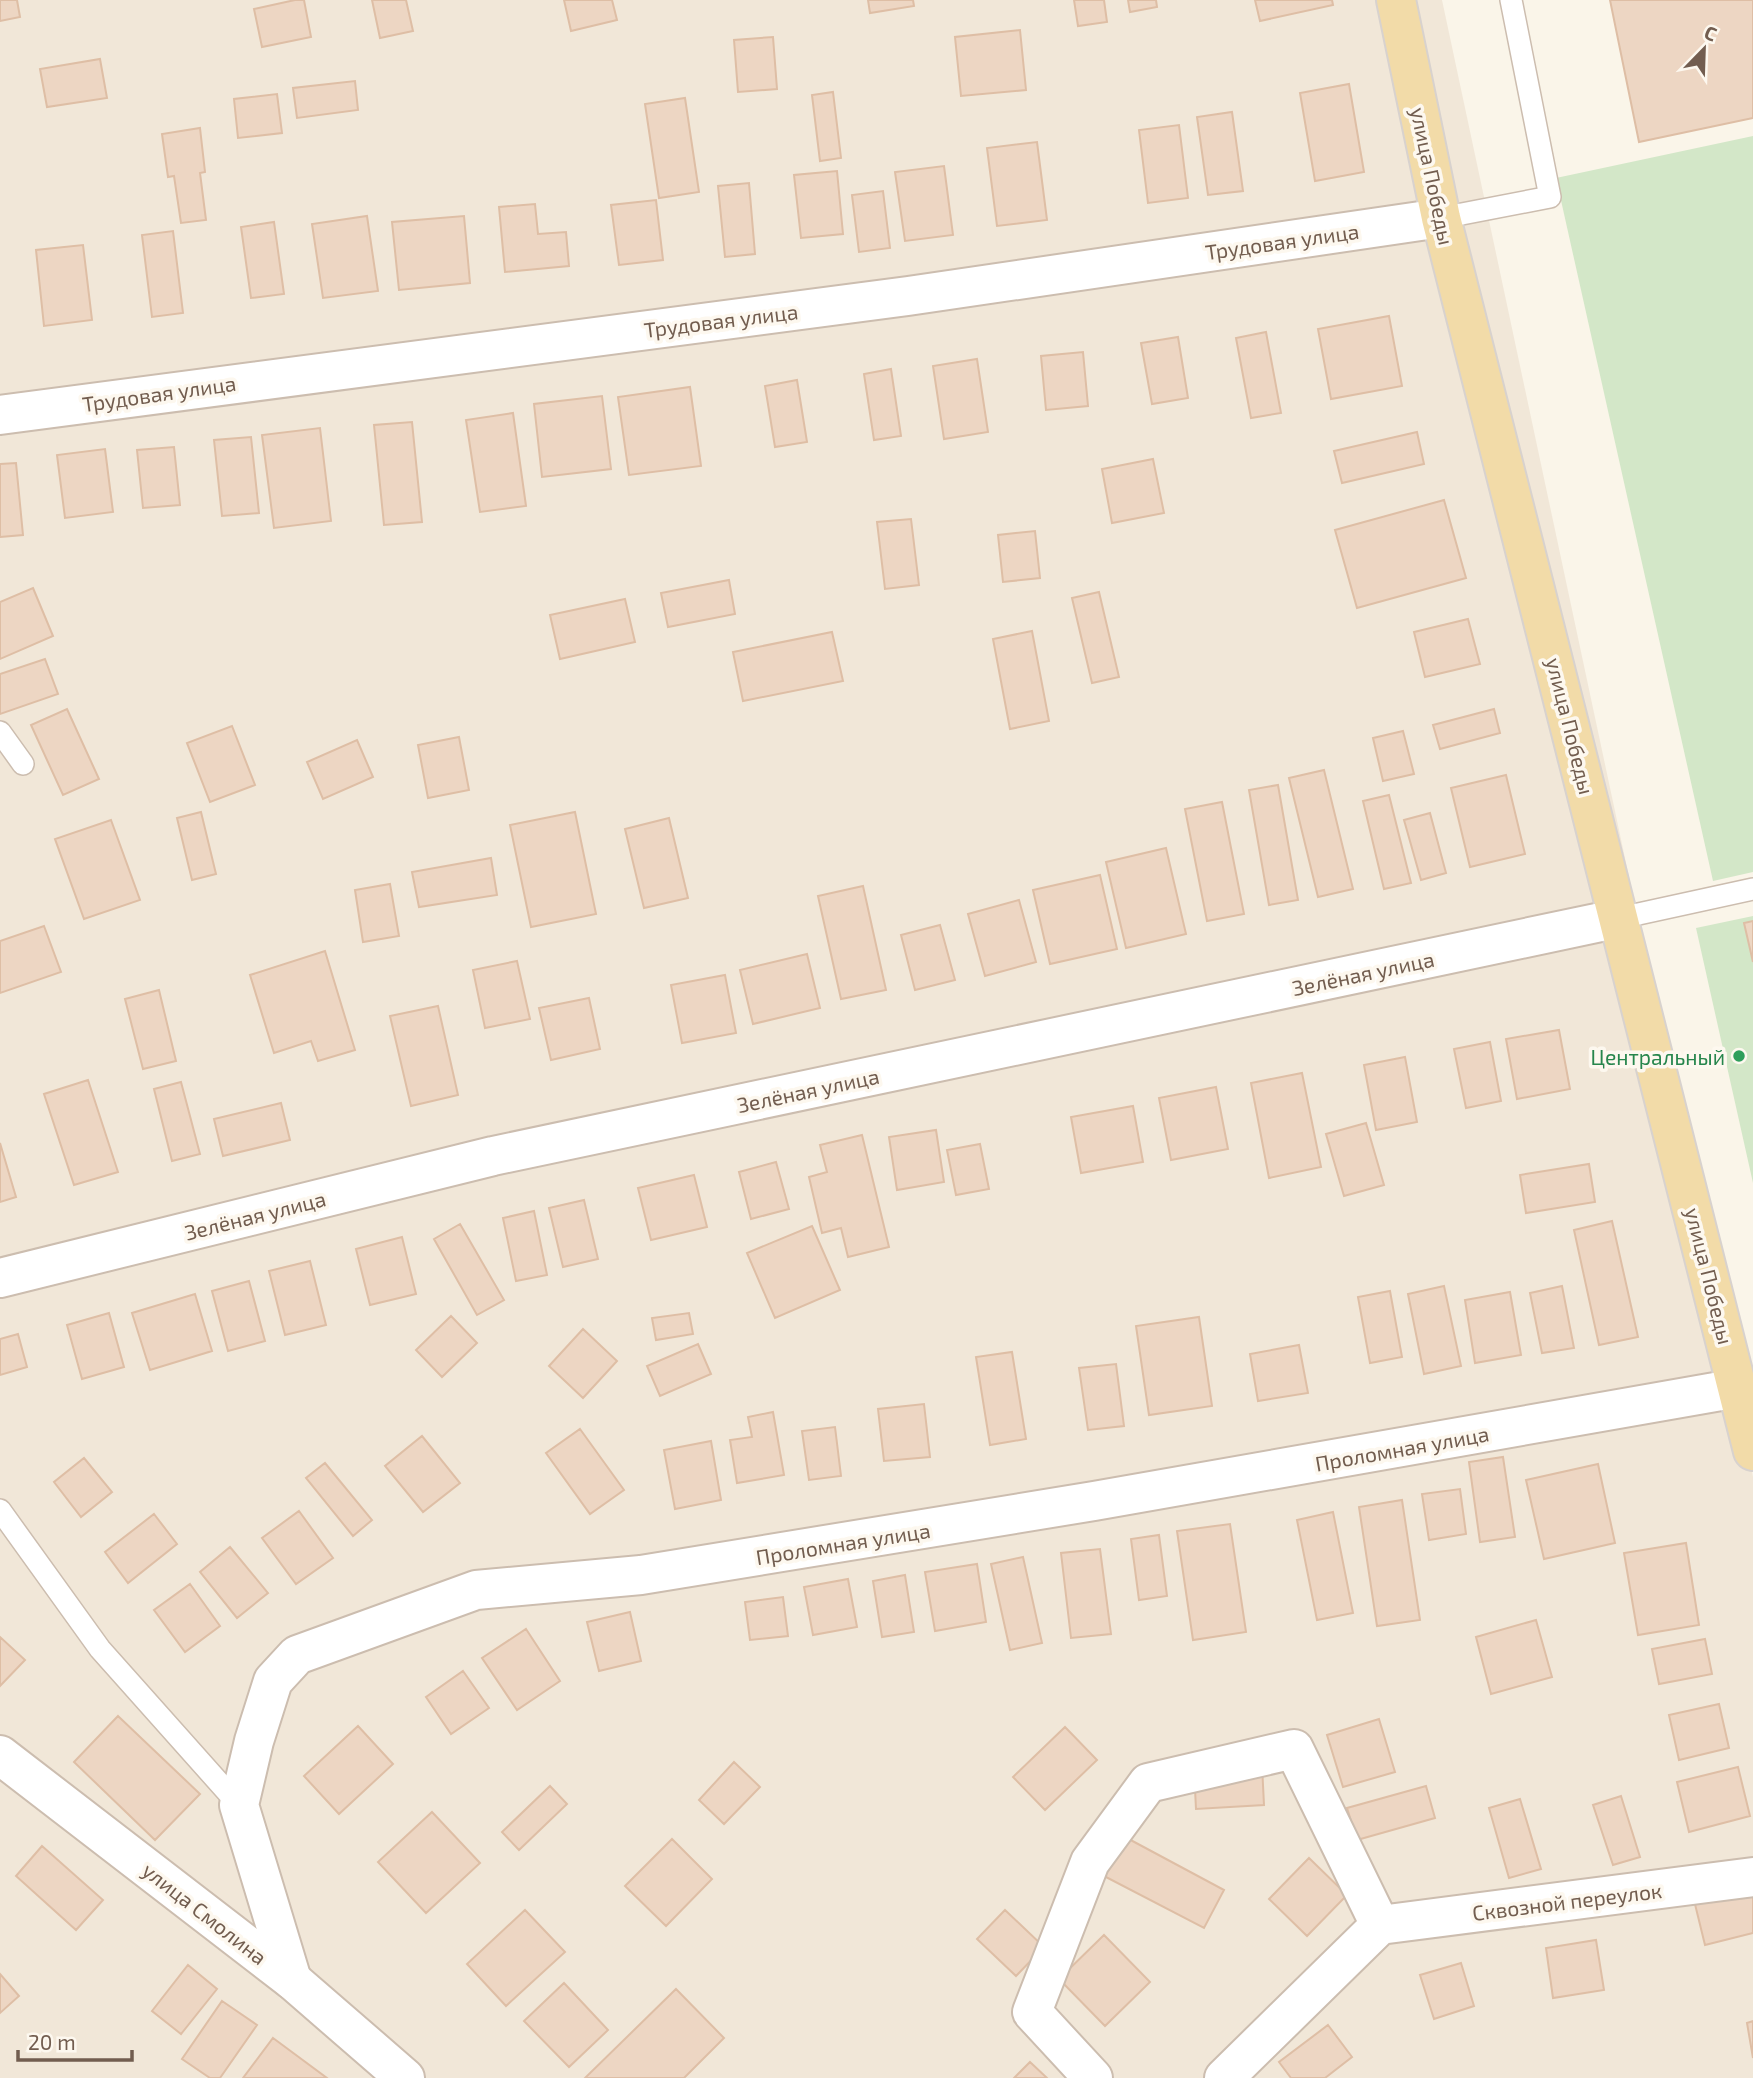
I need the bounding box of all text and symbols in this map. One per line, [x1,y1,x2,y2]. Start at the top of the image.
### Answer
north arrow [1669,14,1739,84]
text: С [1701,20,1720,46]
street label: улица Победы [1405,105,1460,247]
street label: Трудовая улица [1203,218,1361,265]
street label: Трудовая улица [643,298,800,343]
street label: Трудовая улица [80,370,238,417]
street label: улица Победы [1541,655,1600,797]
street label: Зелёная улица [1290,946,1437,1001]
place label: Центральный [1590,1044,1725,1069]
marker: Центральный [1731,1048,1747,1064]
street label: Зелёная улица [735,1063,882,1118]
street label: Зелёная улица [182,1185,328,1246]
street label: улица Победы [1680,1205,1739,1347]
street label: Проломная улица [1313,1420,1491,1477]
street label: Проломная улица [754,1517,932,1570]
street label: улица Смолина [137,1857,272,1970]
street label: Сквозной переулок [1471,1877,1663,1926]
scale bar [18,2018,131,2062]
text: 20 m [28,2029,76,2054]

